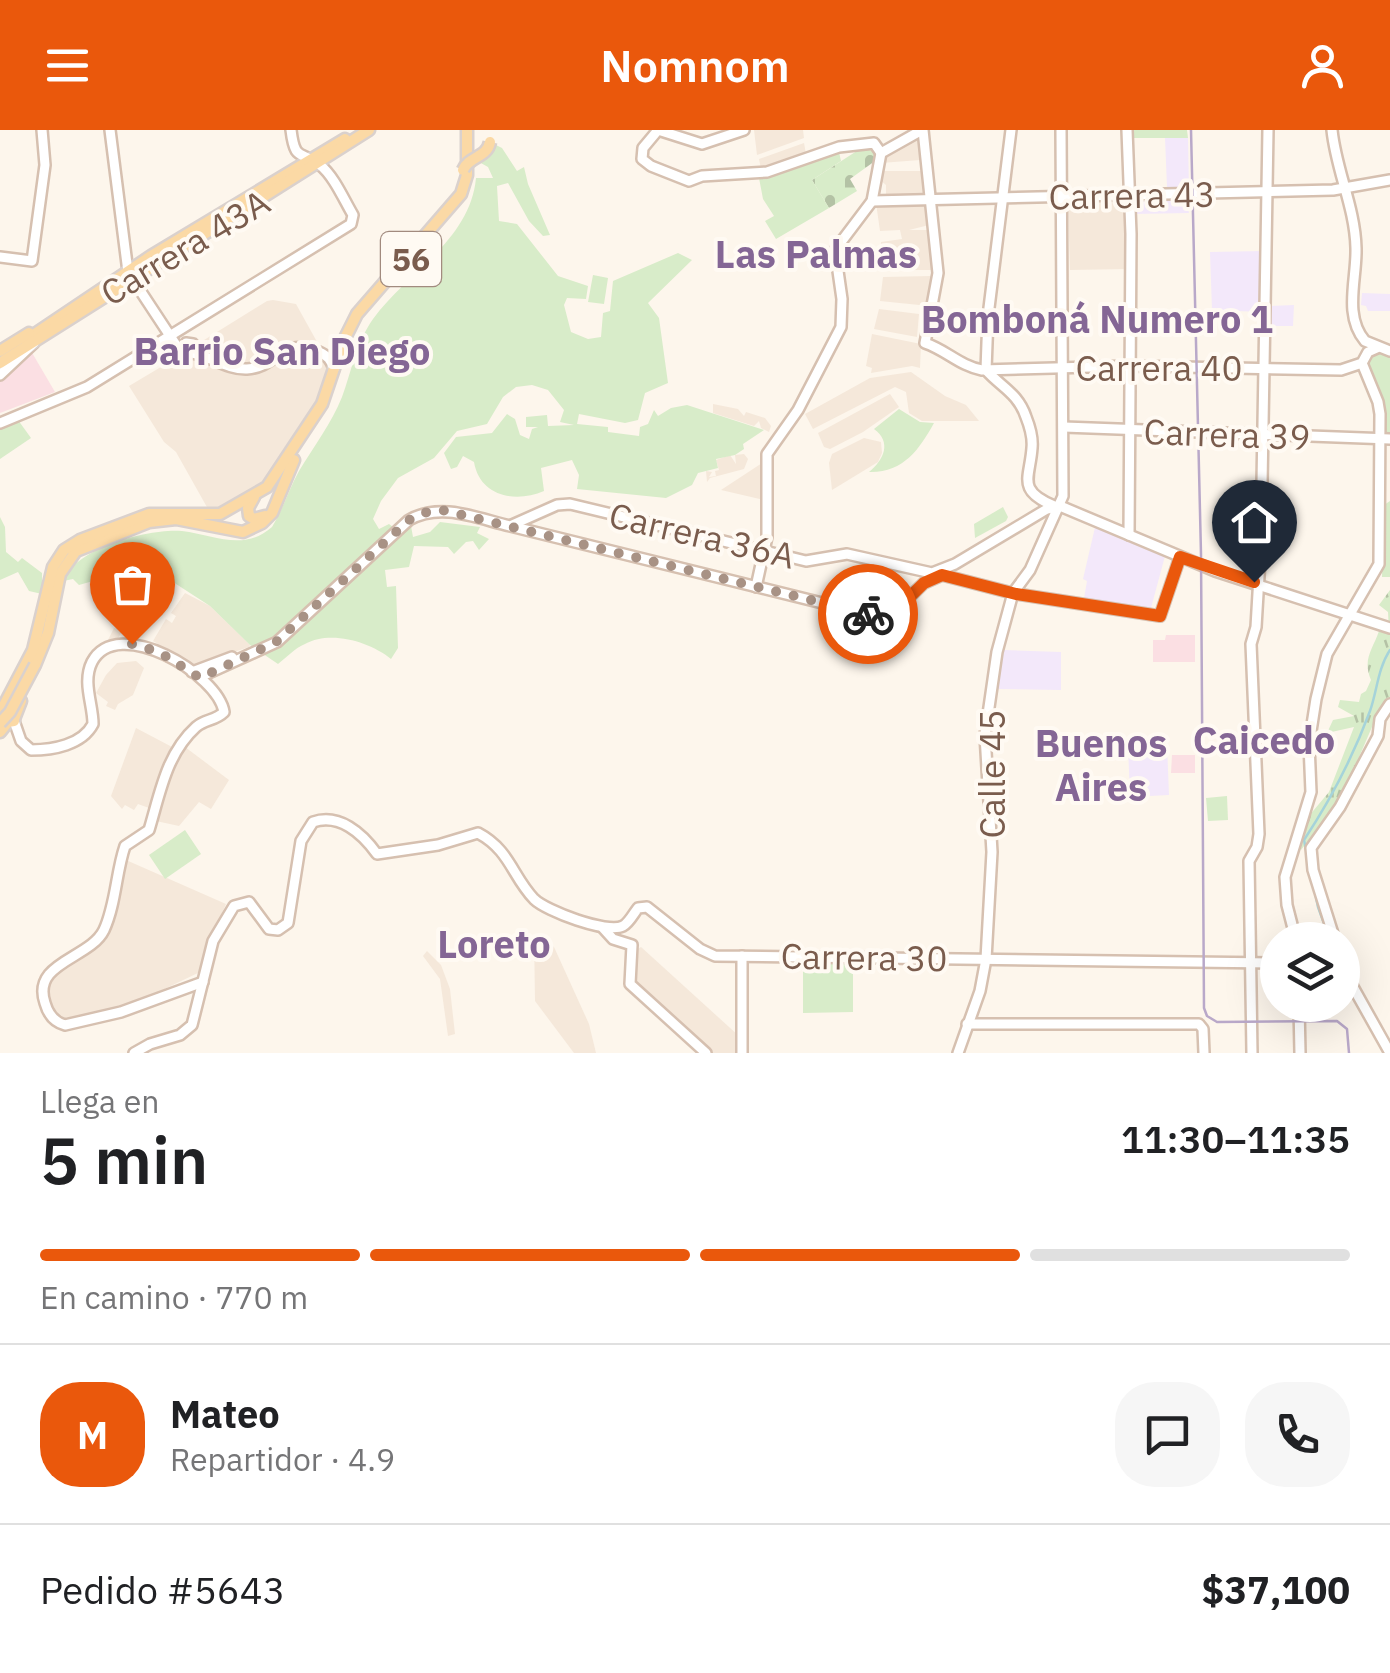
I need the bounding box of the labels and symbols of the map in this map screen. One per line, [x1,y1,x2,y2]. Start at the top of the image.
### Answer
street label: Carrera 43 [1048,171,1216,219]
street label: Carrera 43A [92,179,278,315]
district label: Las Palmas [715,229,917,278]
road number: 56 [381,232,441,286]
district label: Bomboná Numero 1 [921,294,1273,343]
district label: Barrio San Diego [134,326,430,375]
street label: Carrera 40 [1076,345,1242,391]
street label: Carrera 39 [1143,408,1311,460]
pin [1212,480,1297,583]
street label: Carrera 36A [605,491,799,579]
pin [90,542,175,645]
courier [818,564,918,664]
street label: Calle 45 [969,710,1015,838]
district label: Caicedo [1193,715,1335,764]
district label: Buenos Aires [1035,718,1167,811]
district label: Loreto [437,919,551,968]
street label: Carrera 30 [780,933,948,981]

